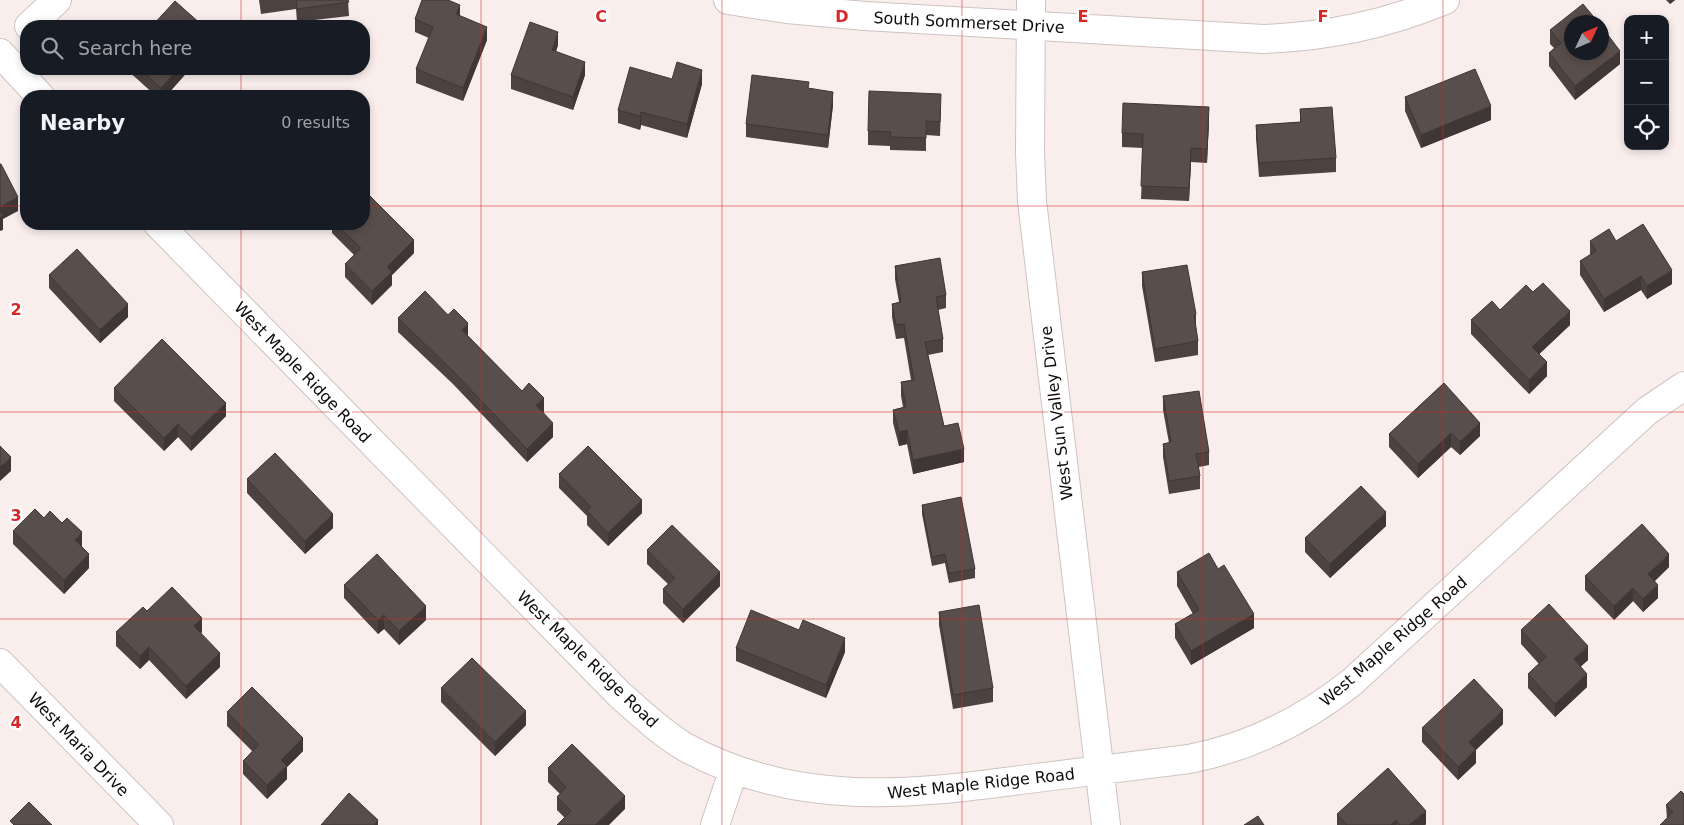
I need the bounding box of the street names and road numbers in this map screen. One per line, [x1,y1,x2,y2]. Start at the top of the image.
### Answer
street label: South Sommerset Drive [873,8,1065,37]
street label: West Maple Ridge Road [230,298,375,447]
street label: West Sun Valley Drive [1036,325,1077,501]
street label: West Maple Ridge Road [1316,572,1471,710]
street label: West Maple Ridge Road [513,587,662,732]
street label: West Maria Drive [24,689,133,800]
street label: West Maple Ridge Road [886,764,1076,803]

